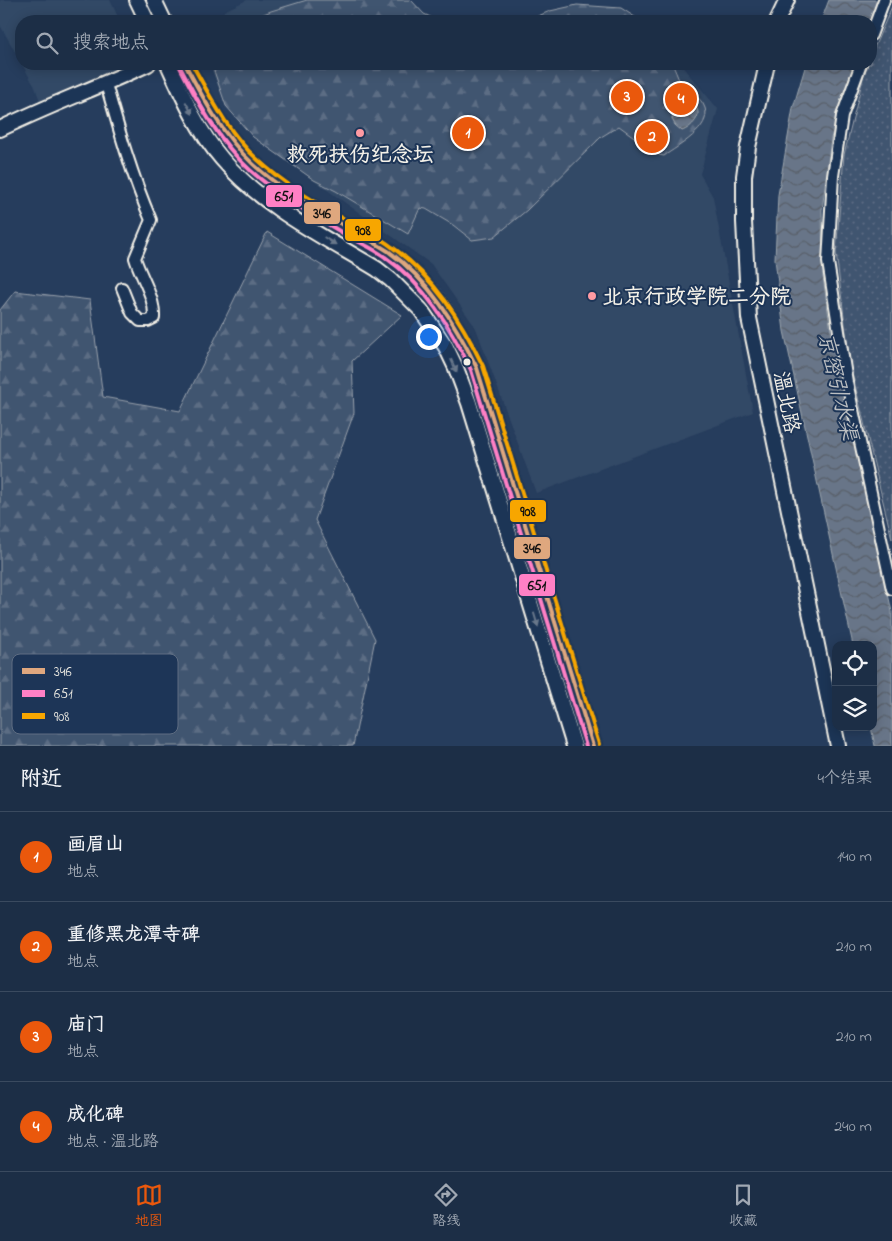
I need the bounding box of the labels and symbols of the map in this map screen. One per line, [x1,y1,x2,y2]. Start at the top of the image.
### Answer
pin: 3 [611,78,643,116]
pin: 4 [665,80,697,118]
one-way arrow [185,100,193,115]
pin: 1 [452,114,484,152]
pin: 2 [636,118,668,156]
marker: 救死扶伤纪念坛 [354,127,366,139]
place label: 救死扶伤纪念坛 [287,141,434,171]
line badge: 651 [265,184,303,208]
text: 651 [274,187,294,208]
line badge: 346 [303,201,341,225]
text: 346 [312,204,332,225]
line badge: 908 [344,218,382,242]
text: 908 [354,221,372,242]
one-way arrow [324,236,337,245]
place label: 北京行政学院二分院 [602,283,791,313]
marker: 北京行政学院二分院 [586,290,598,302]
your location [416,324,442,350]
water label: 京密引水渠 [808,329,864,446]
unlabelled marker [462,357,472,367]
one-way arrow [451,359,459,373]
street label: 温北路 [764,369,806,436]
line badge: 908 [509,499,547,523]
text: 908 [519,502,537,523]
line badge: 346 [513,536,551,560]
text: 346 [522,539,542,560]
line badge: 651 [518,573,556,597]
text: 651 [527,576,547,597]
one-way arrow [532,613,540,628]
legend [12,654,178,734]
text: 346 [54,662,72,683]
text: 651 [54,684,73,705]
text: 908 [54,707,70,728]

